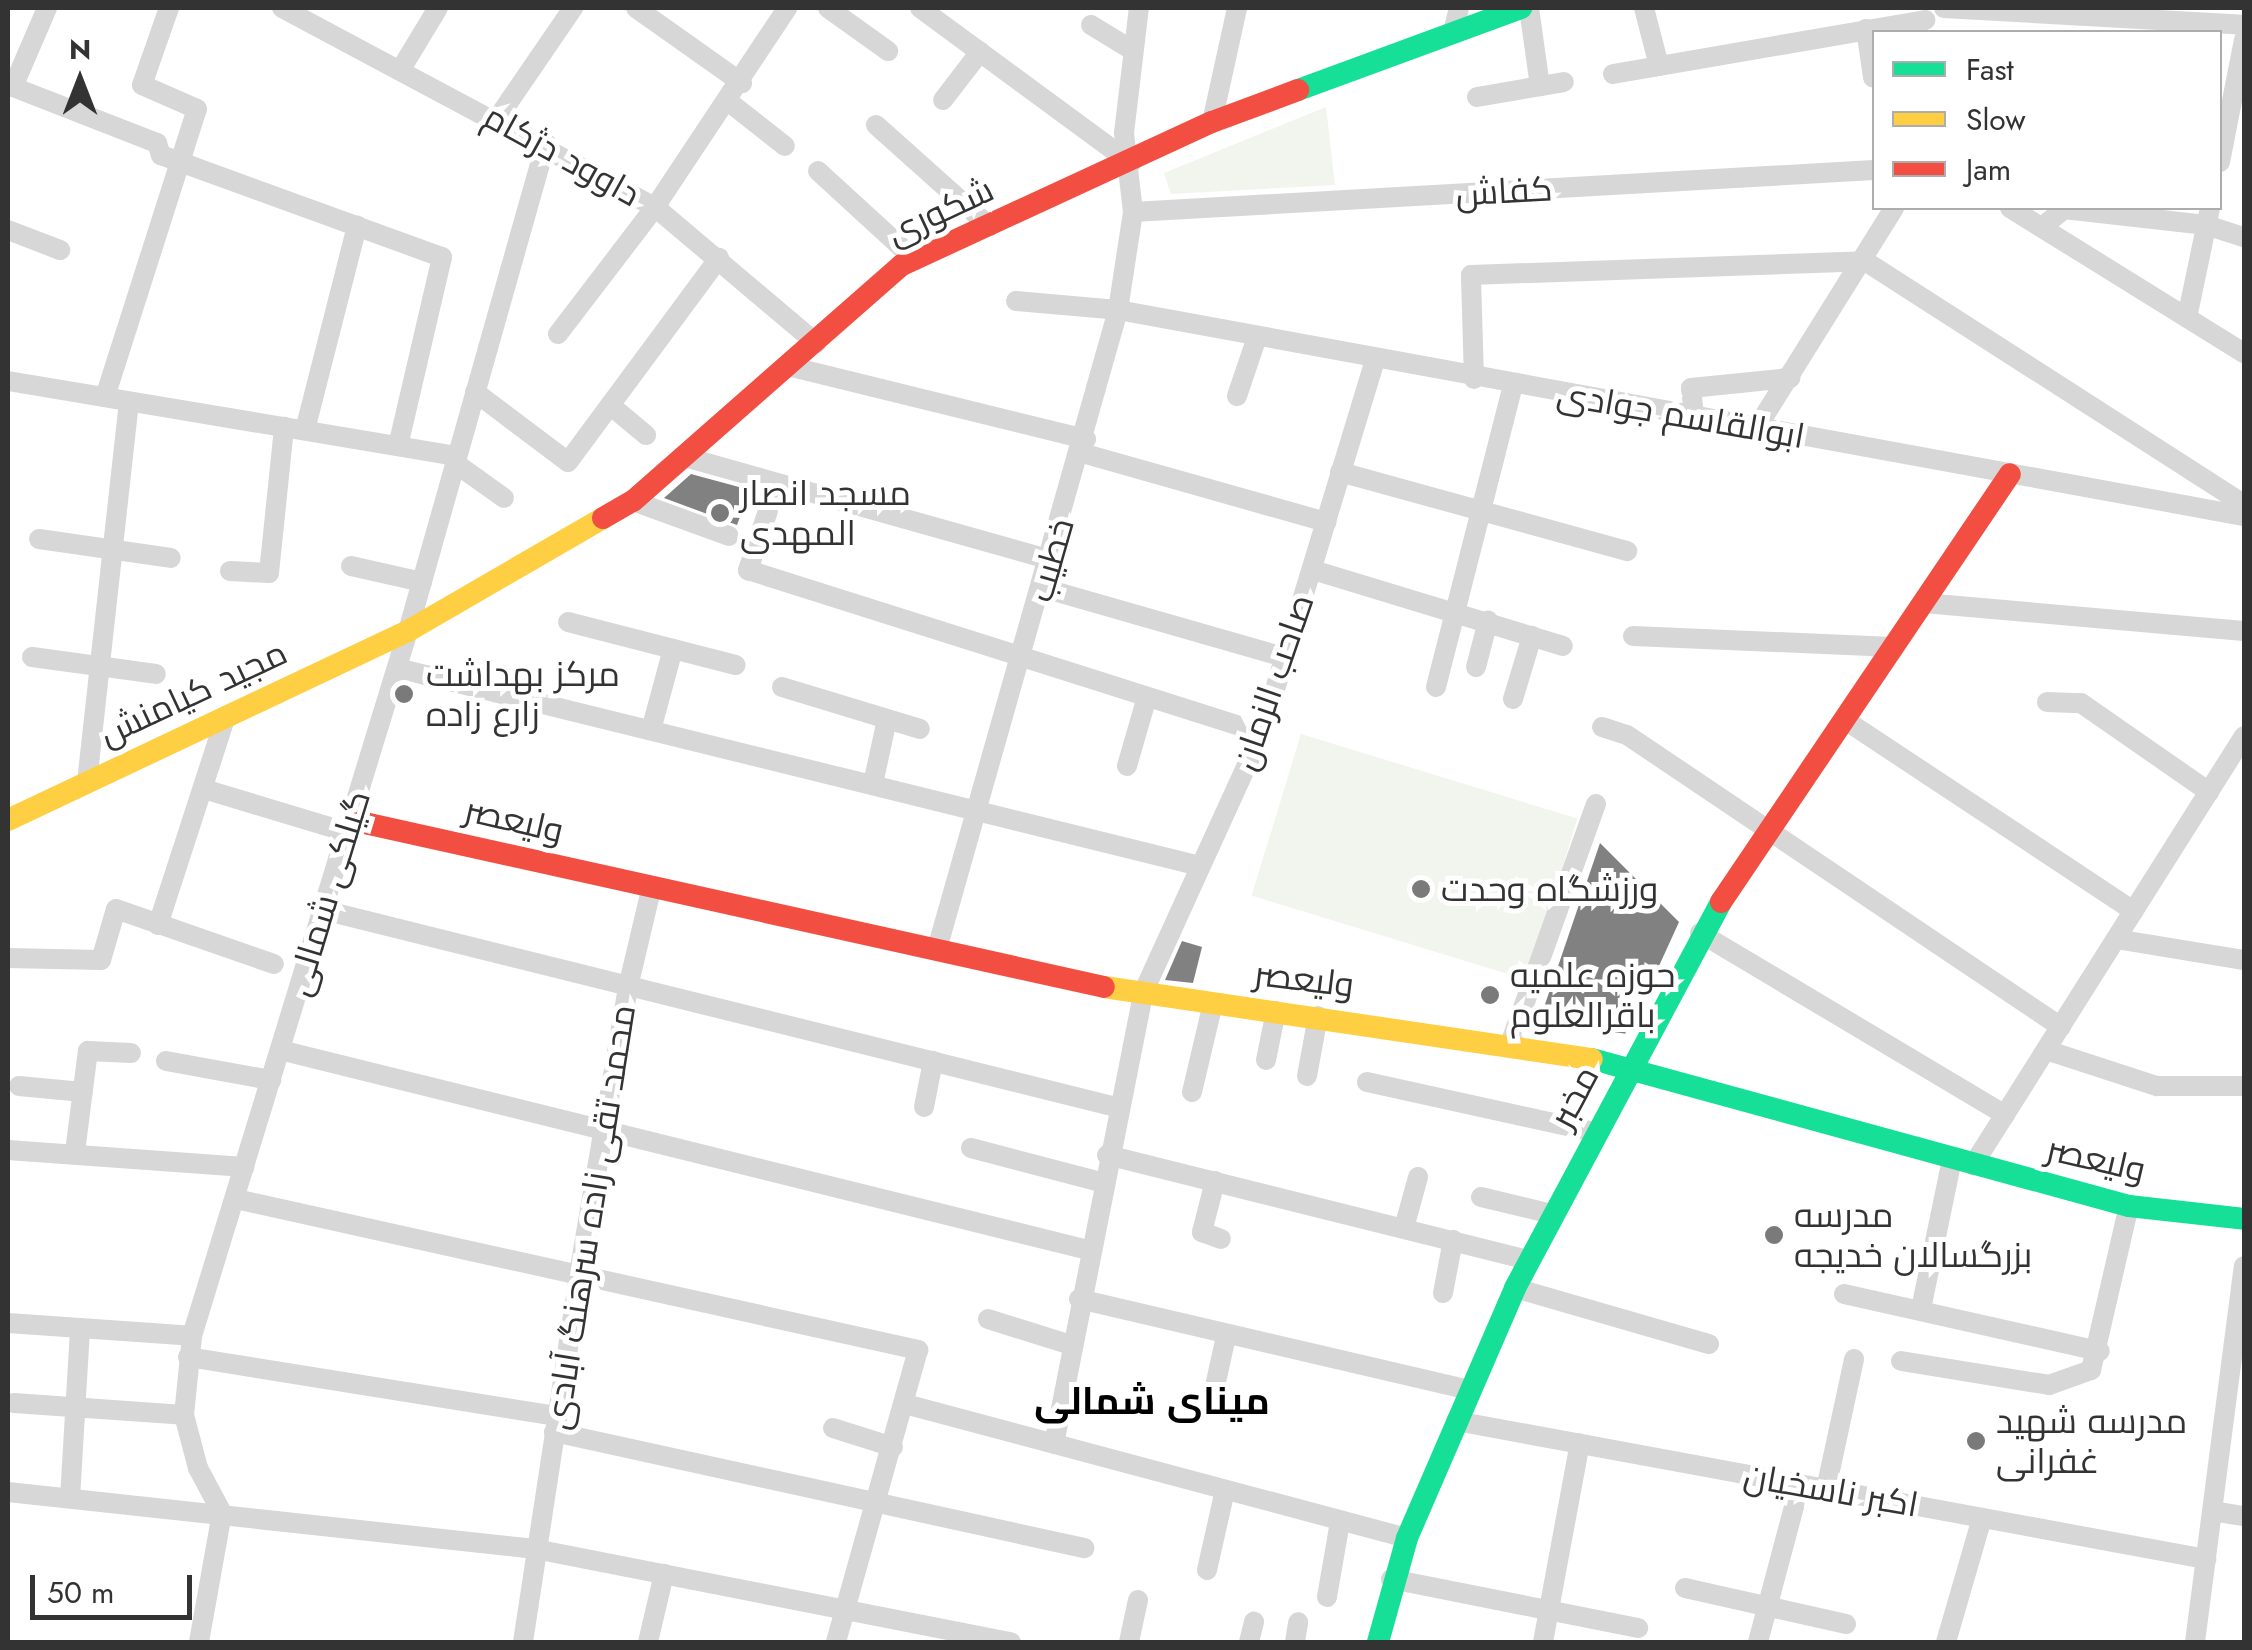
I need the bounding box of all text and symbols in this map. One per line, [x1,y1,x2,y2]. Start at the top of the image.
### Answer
text: N [69,29,91,70]
north arrow [30,30,130,130]
legend [1872,30,2222,210]
text: Fast [1966,48,2014,91]
street label: داوود دژکام [477,95,647,215]
text: Slow [1966,98,2026,141]
text: Jam [1966,148,2011,191]
street label: کفاش [1454,167,1554,215]
street label: شکوری [880,168,1000,254]
street label: ابوالقاسم جوادی [1554,373,1808,457]
place label: مسجد انصار المهدی [740,472,911,554]
marker: مسجد انصار المهدی [709,502,731,524]
street label: خطیب [1019,514,1083,606]
street label: صاحب الزمان [1223,589,1323,775]
street label: مجید کیامنش [93,631,293,755]
place label: مرکز بهداشت زارع زاده [426,653,620,735]
marker: مرکز بهداشت زارع زاده [391,681,417,707]
street label: گيلکی شمالی [277,785,379,1001]
street label: ولیعصر [460,788,568,852]
place label: ورزشگاه وحدت [1441,868,1658,910]
marker: ورزشگاه وحدت [1410,878,1432,900]
street label: ولیعصر [1252,952,1356,1006]
place label: حوزه علمیه باقرالعلوم [1510,954,1675,1036]
marker: حوزه علمیه باقرالعلوم [1479,984,1501,1006]
street label: محمد تقی زاده سرهنگ آبادی [536,1002,644,1432]
street label: مخبر [1540,1059,1608,1135]
street label: ولیعصر [2042,1127,2150,1191]
place label: مدرسه بزرگسالان خدیجه [1794,1194,2032,1276]
marker: مدرسه بزرگسالان خدیجه [1763,1224,1785,1246]
district label: مینای شمالی [1034,1378,1270,1424]
place label: مدرسه شهید غفرانی [1996,1400,2187,1482]
marker: مدرسه شهید غفرانی [1965,1430,1987,1452]
street label: اکبر ناسخیان [1741,1454,1921,1526]
scale bar [35,1555,198,1617]
text: 50 m [47,1571,114,1614]

